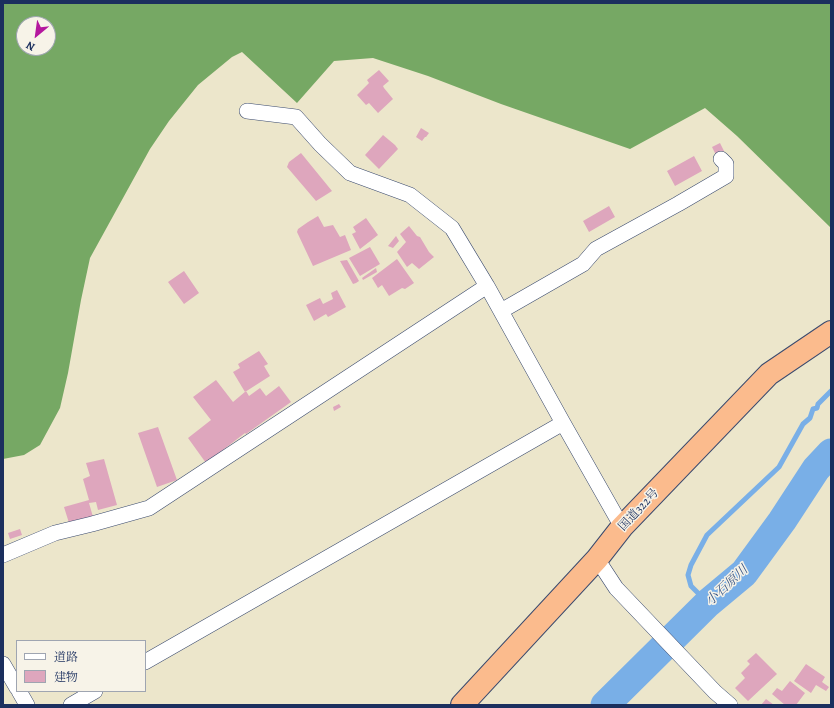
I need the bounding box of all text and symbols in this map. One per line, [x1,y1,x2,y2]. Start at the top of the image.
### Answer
north arrow [16,16,56,56]
text: N [23,38,38,55]
street label: 国道322号 [616,486,662,534]
water label: 小石原川 [703,563,751,609]
legend [16,640,146,692]
text: 道路 [54,649,78,665]
text: 建物 [54,669,78,685]

